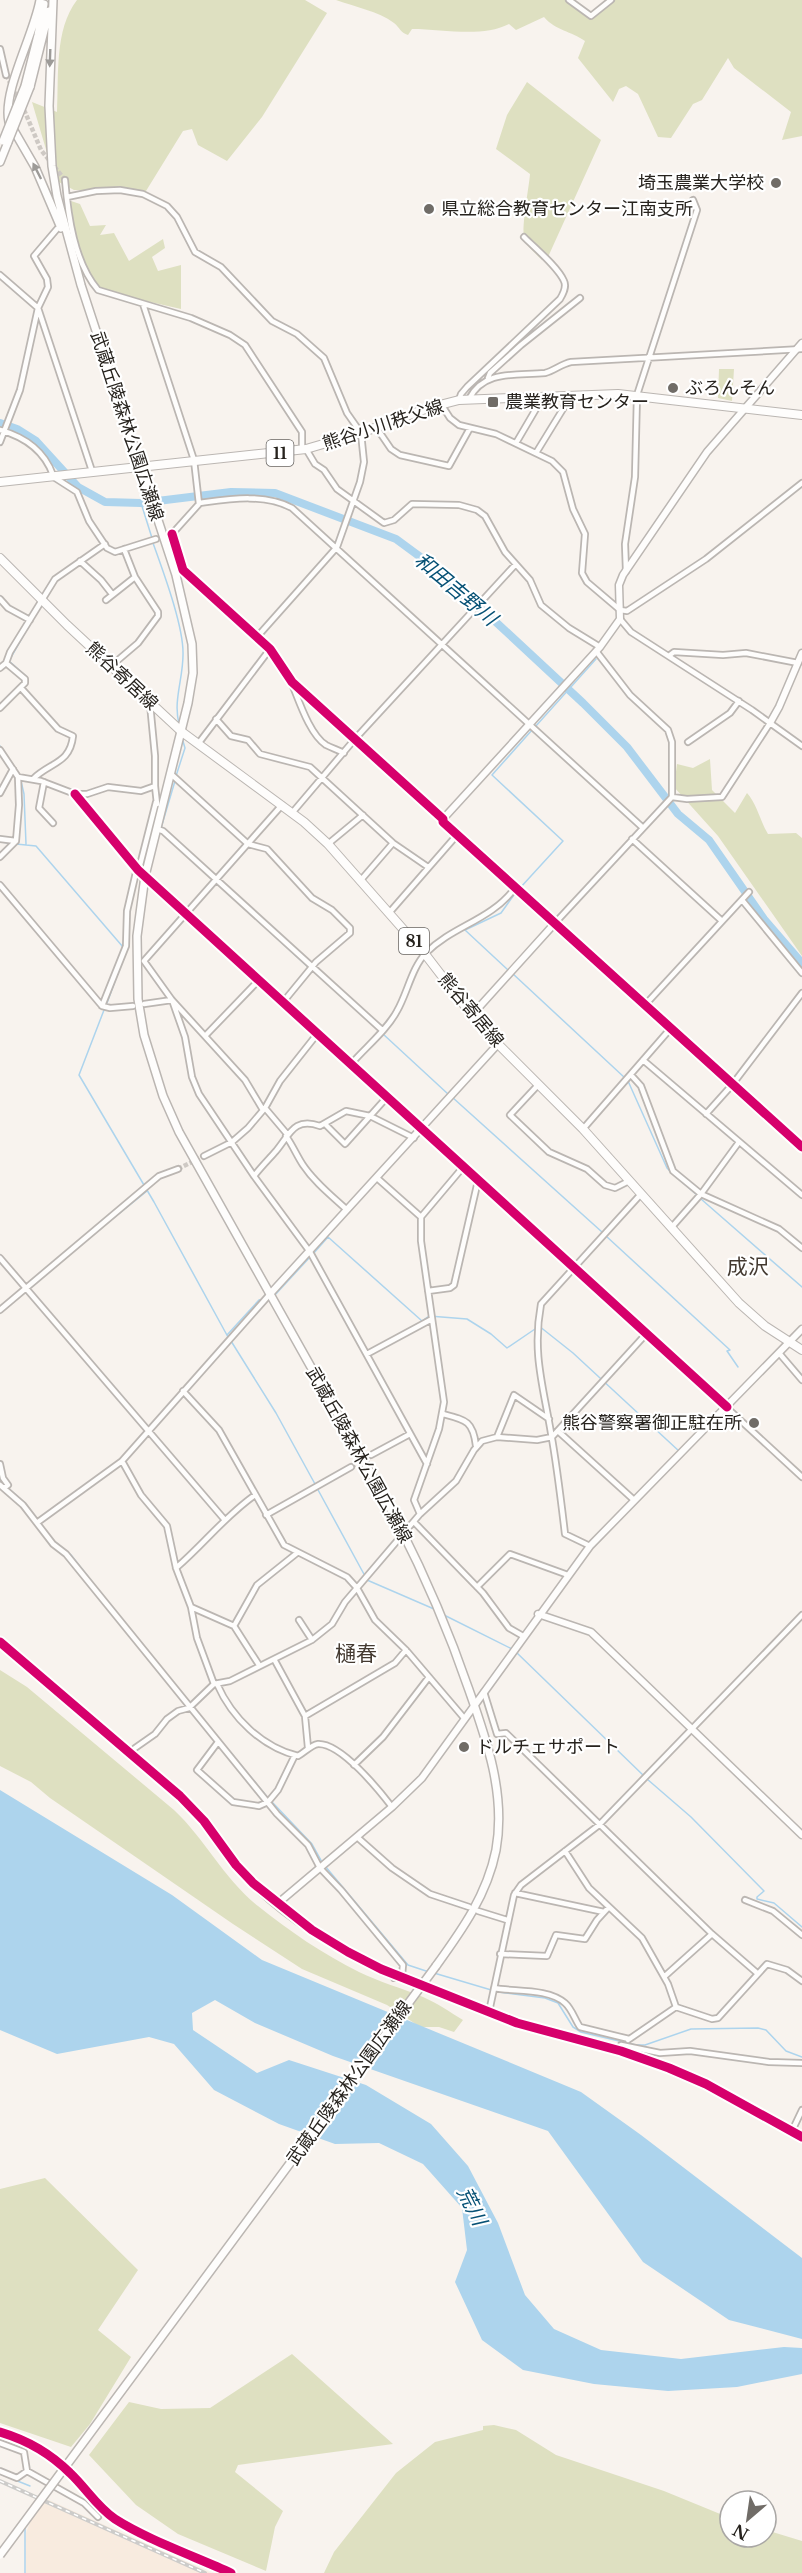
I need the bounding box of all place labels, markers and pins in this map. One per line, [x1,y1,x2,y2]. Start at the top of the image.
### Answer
place label: 埼玉農業大学校 [638,172,764,194]
marker: 埼玉農業大学校 [769,176,783,190]
place label: 県立総合教育センター江南支所 [441,198,693,220]
marker: 県立総合教育センター江南支所 [422,202,436,216]
place label: ぶろんそん [685,377,775,399]
marker: ぶろんそん [666,381,680,395]
place label: 農業教育センター [505,391,649,413]
marker: 農業教育センター [486,395,500,409]
place label: 熊谷警察署御正駐在所 [562,1412,742,1434]
marker: 熊谷警察署御正駐在所 [747,1416,761,1430]
place label: ドルチェサポート [476,1736,620,1758]
marker: ドルチェサポート [457,1740,471,1754]

